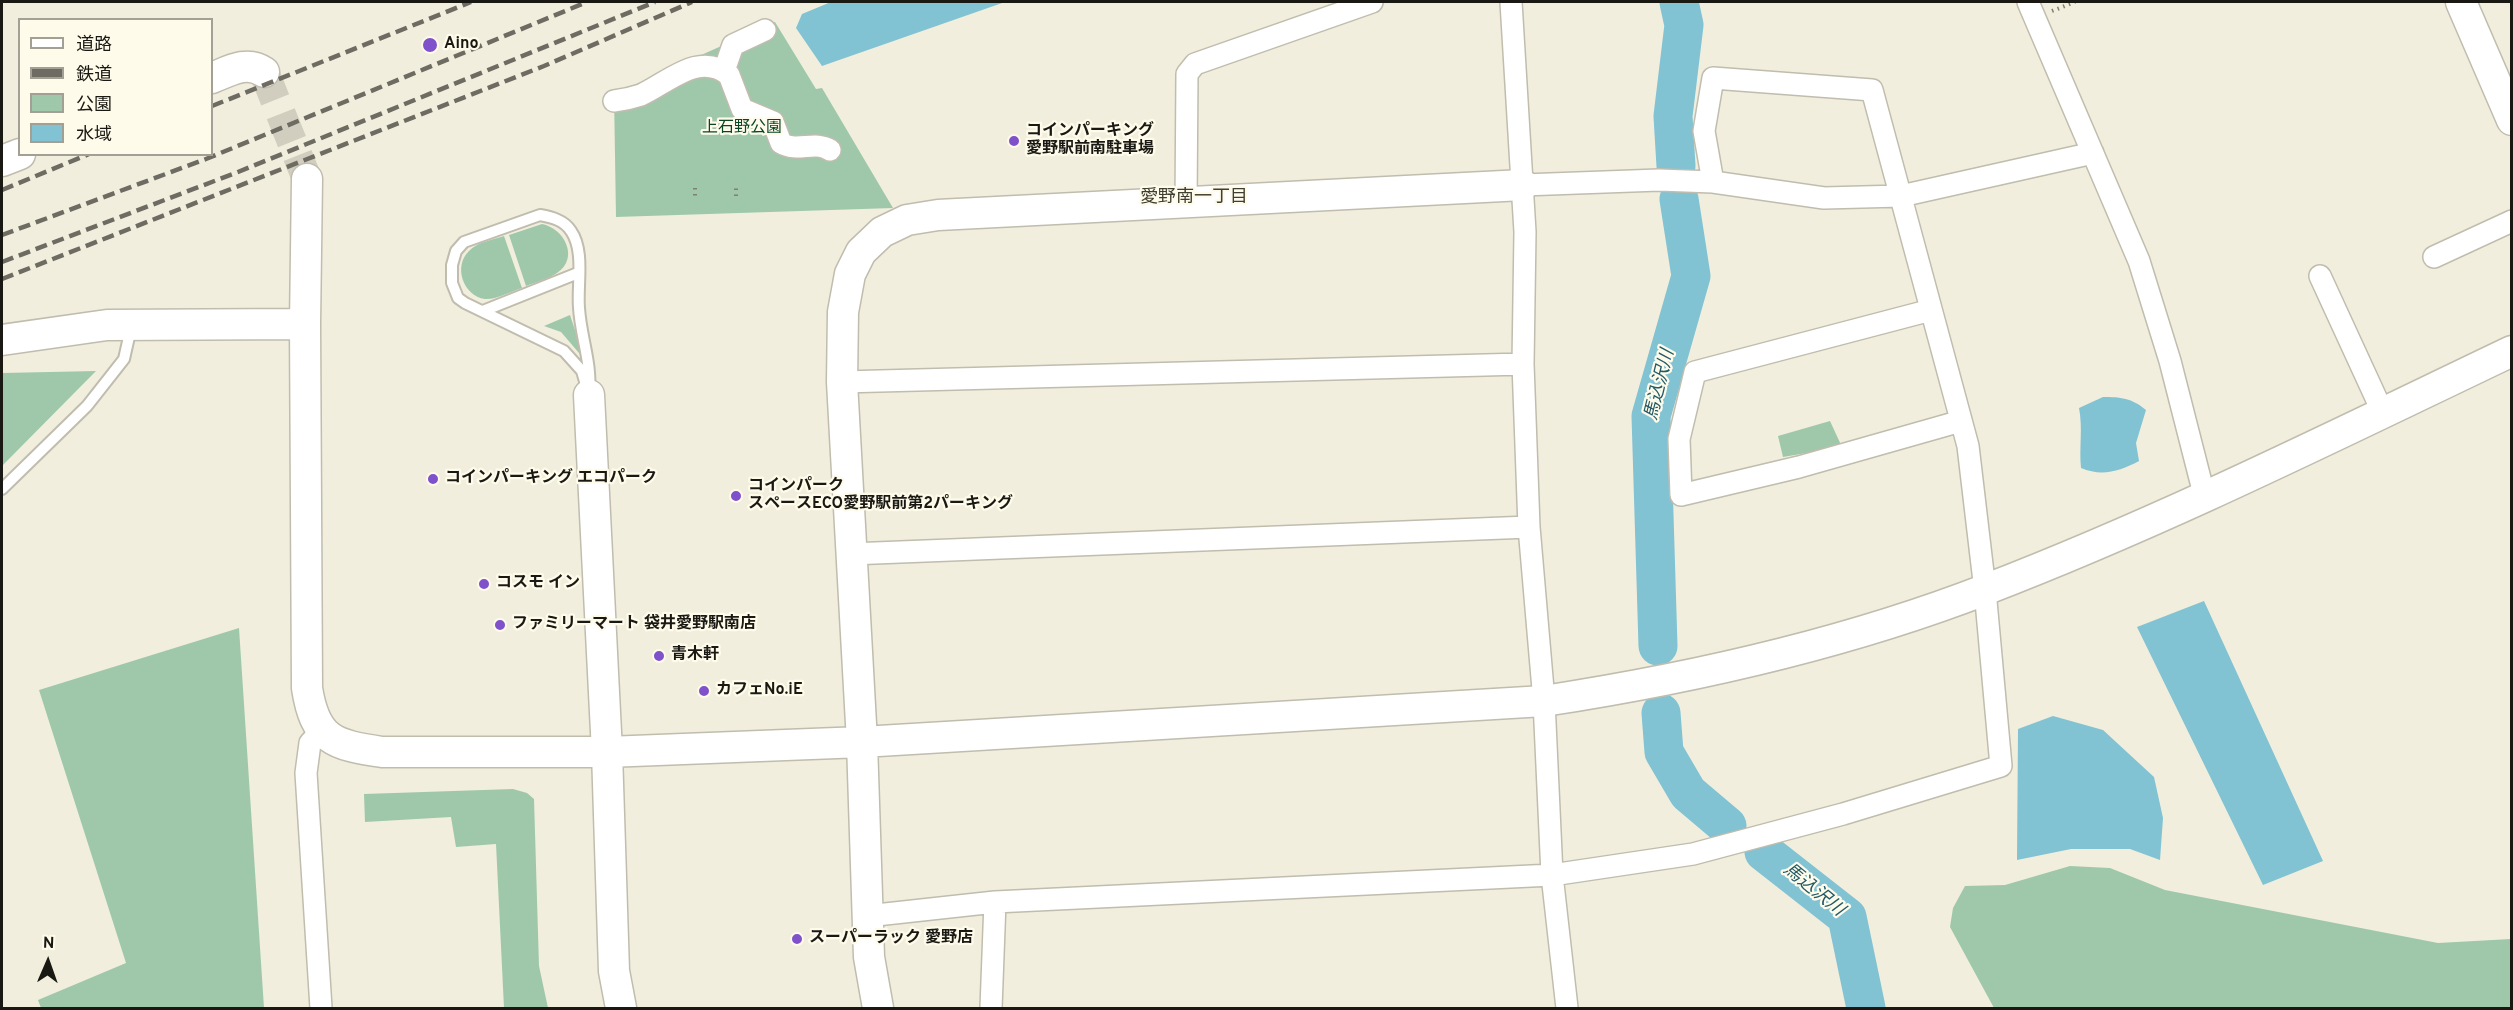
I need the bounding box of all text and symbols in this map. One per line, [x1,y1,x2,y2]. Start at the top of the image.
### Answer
legend [18,18,213,156]
text: 道路 [76,34,112,57]
place label: Aino [444,35,479,55]
marker: Aino [421,36,439,54]
text: 鉄道 [76,64,112,87]
text: 公園 [76,94,112,117]
park label: 上石野公園 [702,119,782,139]
place label: コインパーキング 愛野駅前南駐車場 [1026,122,1154,160]
text: 水域 [76,124,112,147]
marker: コインパーキング 愛野駅前南駐車場 [1007,134,1021,148]
district label: 愛野南一丁目 [1140,187,1248,209]
water label: 馬込沢川 [1642,347,1680,423]
place label: コインパーキング エコパーク [445,469,657,489]
marker: コインパーキング エコパーク [426,472,440,486]
place label: コインパーク スペースECO愛野駅前第2パーキング [748,477,1013,515]
marker: コインパーク スペースECO愛野駅前第2パーキング [729,489,743,503]
place label: コスモ イン [496,574,580,594]
marker: コスモ イン [477,577,491,591]
place label: ファミリーマート 袋井愛野駅南店 [512,615,756,635]
marker: ファミリーマート 袋井愛野駅南店 [493,618,507,632]
place label: 青木軒 [671,646,719,666]
marker: 青木軒 [652,649,666,663]
place label: カフェNo.iE [716,681,803,701]
marker: カフェNo.iE [697,684,711,698]
water label: 馬込沢川 [1778,860,1848,922]
place label: スーパーラック 愛野店 [809,929,973,949]
north arrow [18,932,78,992]
marker: スーパーラック 愛野店 [790,932,804,946]
text: N [43,934,55,954]

